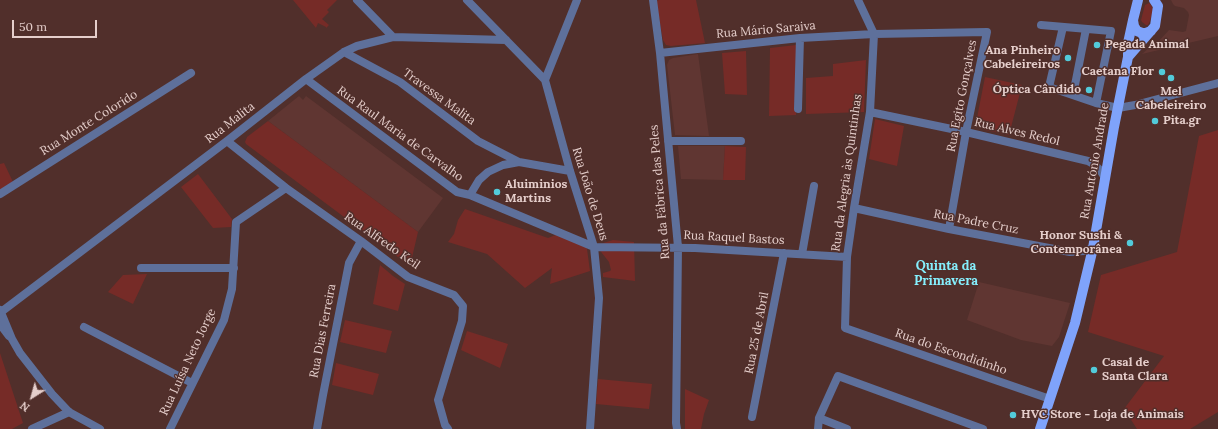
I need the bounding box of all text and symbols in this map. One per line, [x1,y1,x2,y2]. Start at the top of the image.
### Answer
scale bar [14,12,99,38]
street label: Rua Mário Saraiva [716,18,816,42]
text: 50 m [19,19,47,34]
place label: Pegada Animal [1105,38,1189,52]
street label: Rua Egito Gonçalves [944,39,980,153]
marker: Pegada Animal [1092,40,1102,50]
place label: Ana Pinheiro Cabeleireiros [984,44,1060,72]
marker: Ana Pinheiro Cabeleireiros [1063,53,1073,63]
place label: Caetana Flor [1081,65,1154,79]
street label: Travessa Malita [400,66,478,128]
marker: Caetana Flor [1157,67,1167,77]
marker: Mel Cabeleireiro [1166,73,1176,83]
street label: Rua Raul Maria de Carvalho [334,83,466,185]
place label: Óptica Cândido [993,83,1081,97]
marker: Óptica Cândido [1084,85,1094,95]
place label: Mel Cabeleireiro [1136,85,1206,113]
street label: Rua Monte Colorido [38,87,140,159]
street label: Rua da Alegria às Quintinhas [829,93,865,253]
street label: Rua Malita [202,99,258,147]
street label: Rua António Andrade [1078,102,1112,220]
place label: Pita.gr [1163,114,1201,128]
street label: Rua Alves Redol [973,115,1061,149]
marker: Pita.gr [1150,116,1160,126]
street label: Rua da Fábrica das Peles [647,124,673,260]
street label: Rua João de Deus [569,146,611,242]
place label: Aluiminios Martins [505,178,567,206]
marker: Aluiminios Martins [492,187,502,197]
street label: Rua Padre Cruz [932,207,1020,237]
street label: Rua Alfredo Keil [341,210,423,272]
street label: Rua Raquel Bastos [683,228,785,248]
place label: Honor Sushi & Contemporânea [1031,229,1122,257]
marker: Honor Sushi & Contemporânea [1125,238,1135,248]
district label: Quinta da Primavera [914,258,978,289]
street label: Rua Dias Ferreira [307,283,339,379]
street label: Rua 25 de Abril [742,291,772,375]
street label: Rua Luísa Neto Jorge [157,306,219,418]
street label: Rua do Escondidinho [893,326,1009,378]
place label: Casal de Santa Clara [1102,356,1168,384]
marker: Casal de Santa Clara [1089,365,1099,375]
north arrow [12,377,52,417]
text: N [17,398,32,415]
place label: HVC Store - Loja de Animais [1021,408,1184,422]
marker: HVC Store - Loja de Animais [1008,410,1018,420]

